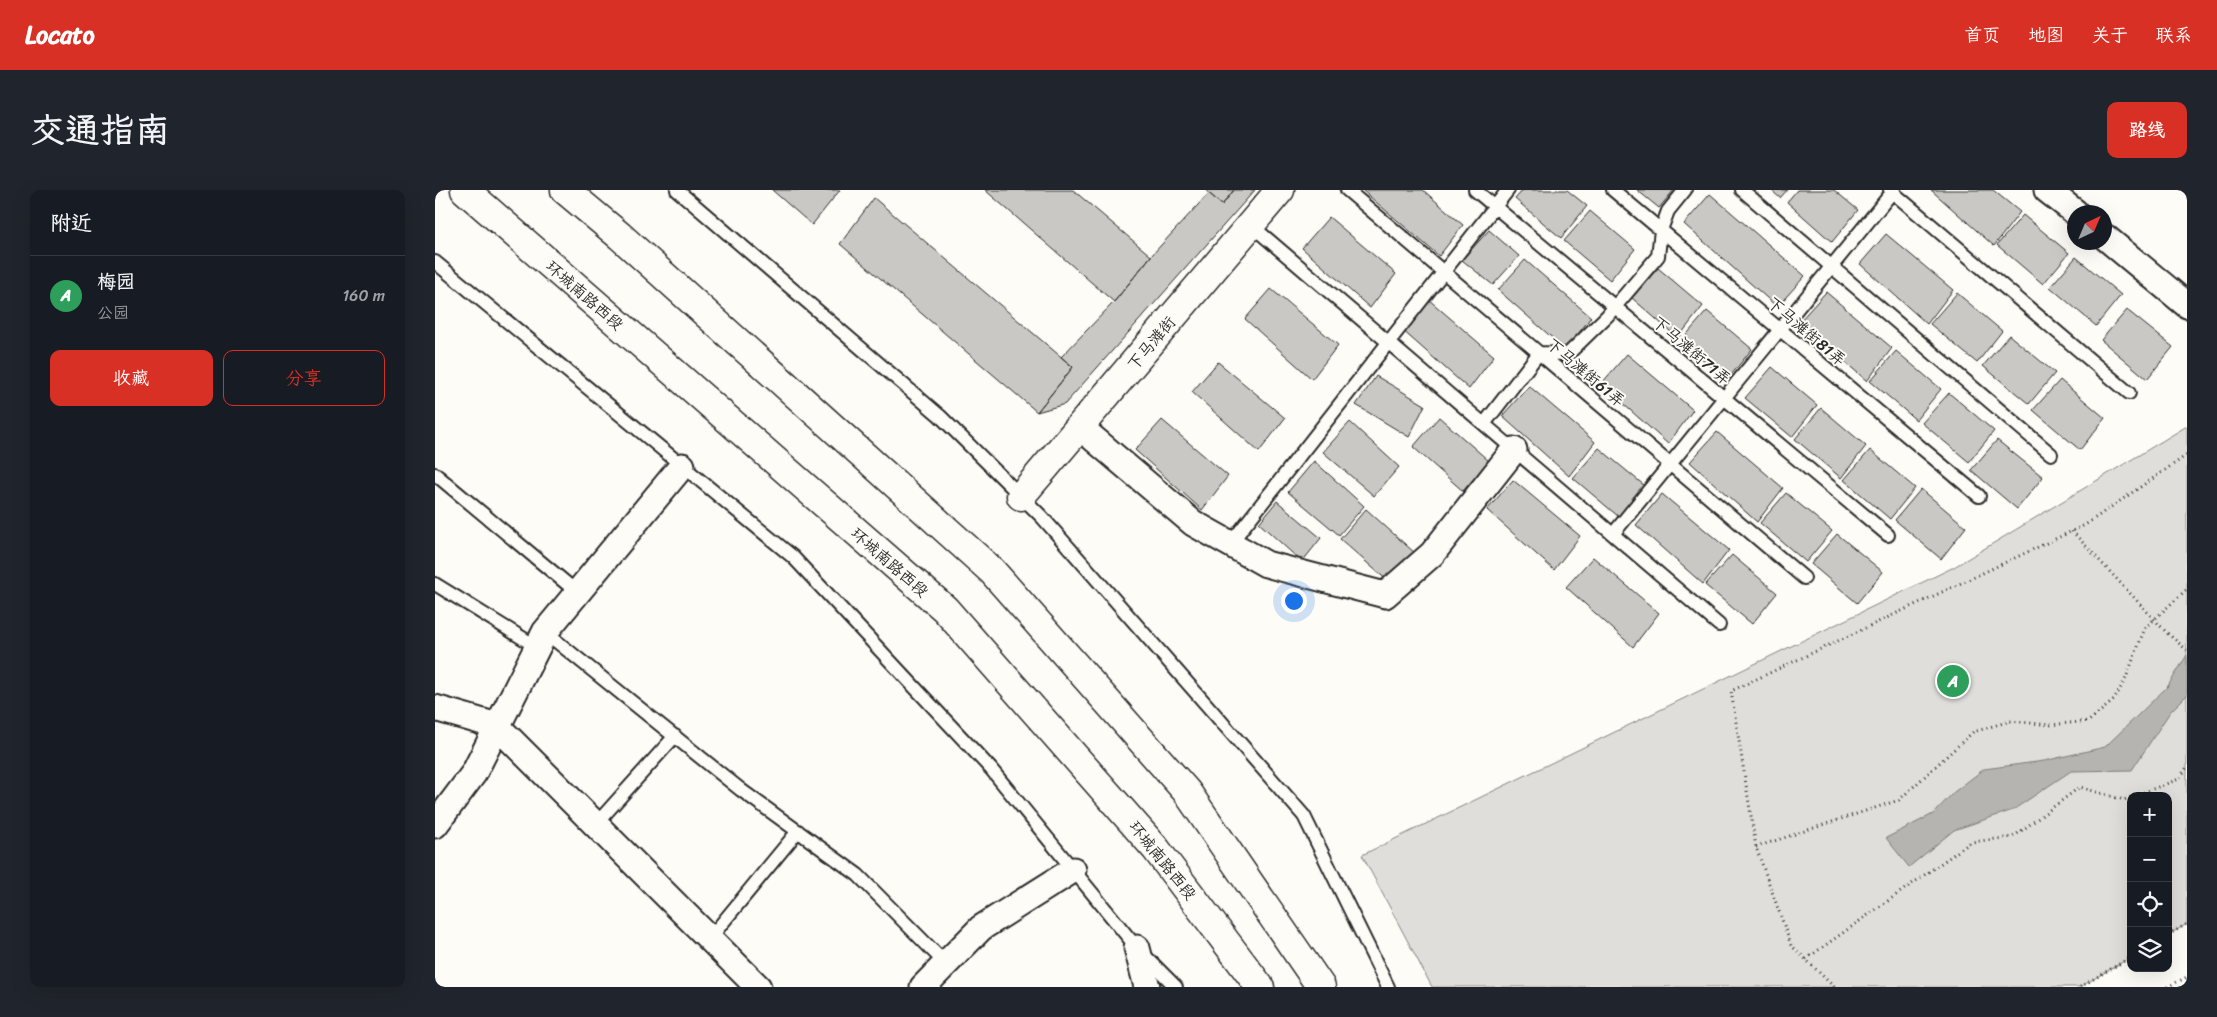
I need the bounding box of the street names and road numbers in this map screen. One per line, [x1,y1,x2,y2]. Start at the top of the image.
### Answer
street label: 环城南路西段 [539,253,630,338]
street label: 下马滩街81弄 [1760,289,1853,374]
street label: 下马滩街71弄 [1646,308,1738,392]
street label: 下马滩街 [1120,309,1183,377]
street label: 下马滩街61弄 [1540,330,1632,414]
street label: 环城南路西段 [844,520,935,605]
street label: 环城南路西段 [1121,814,1204,907]

